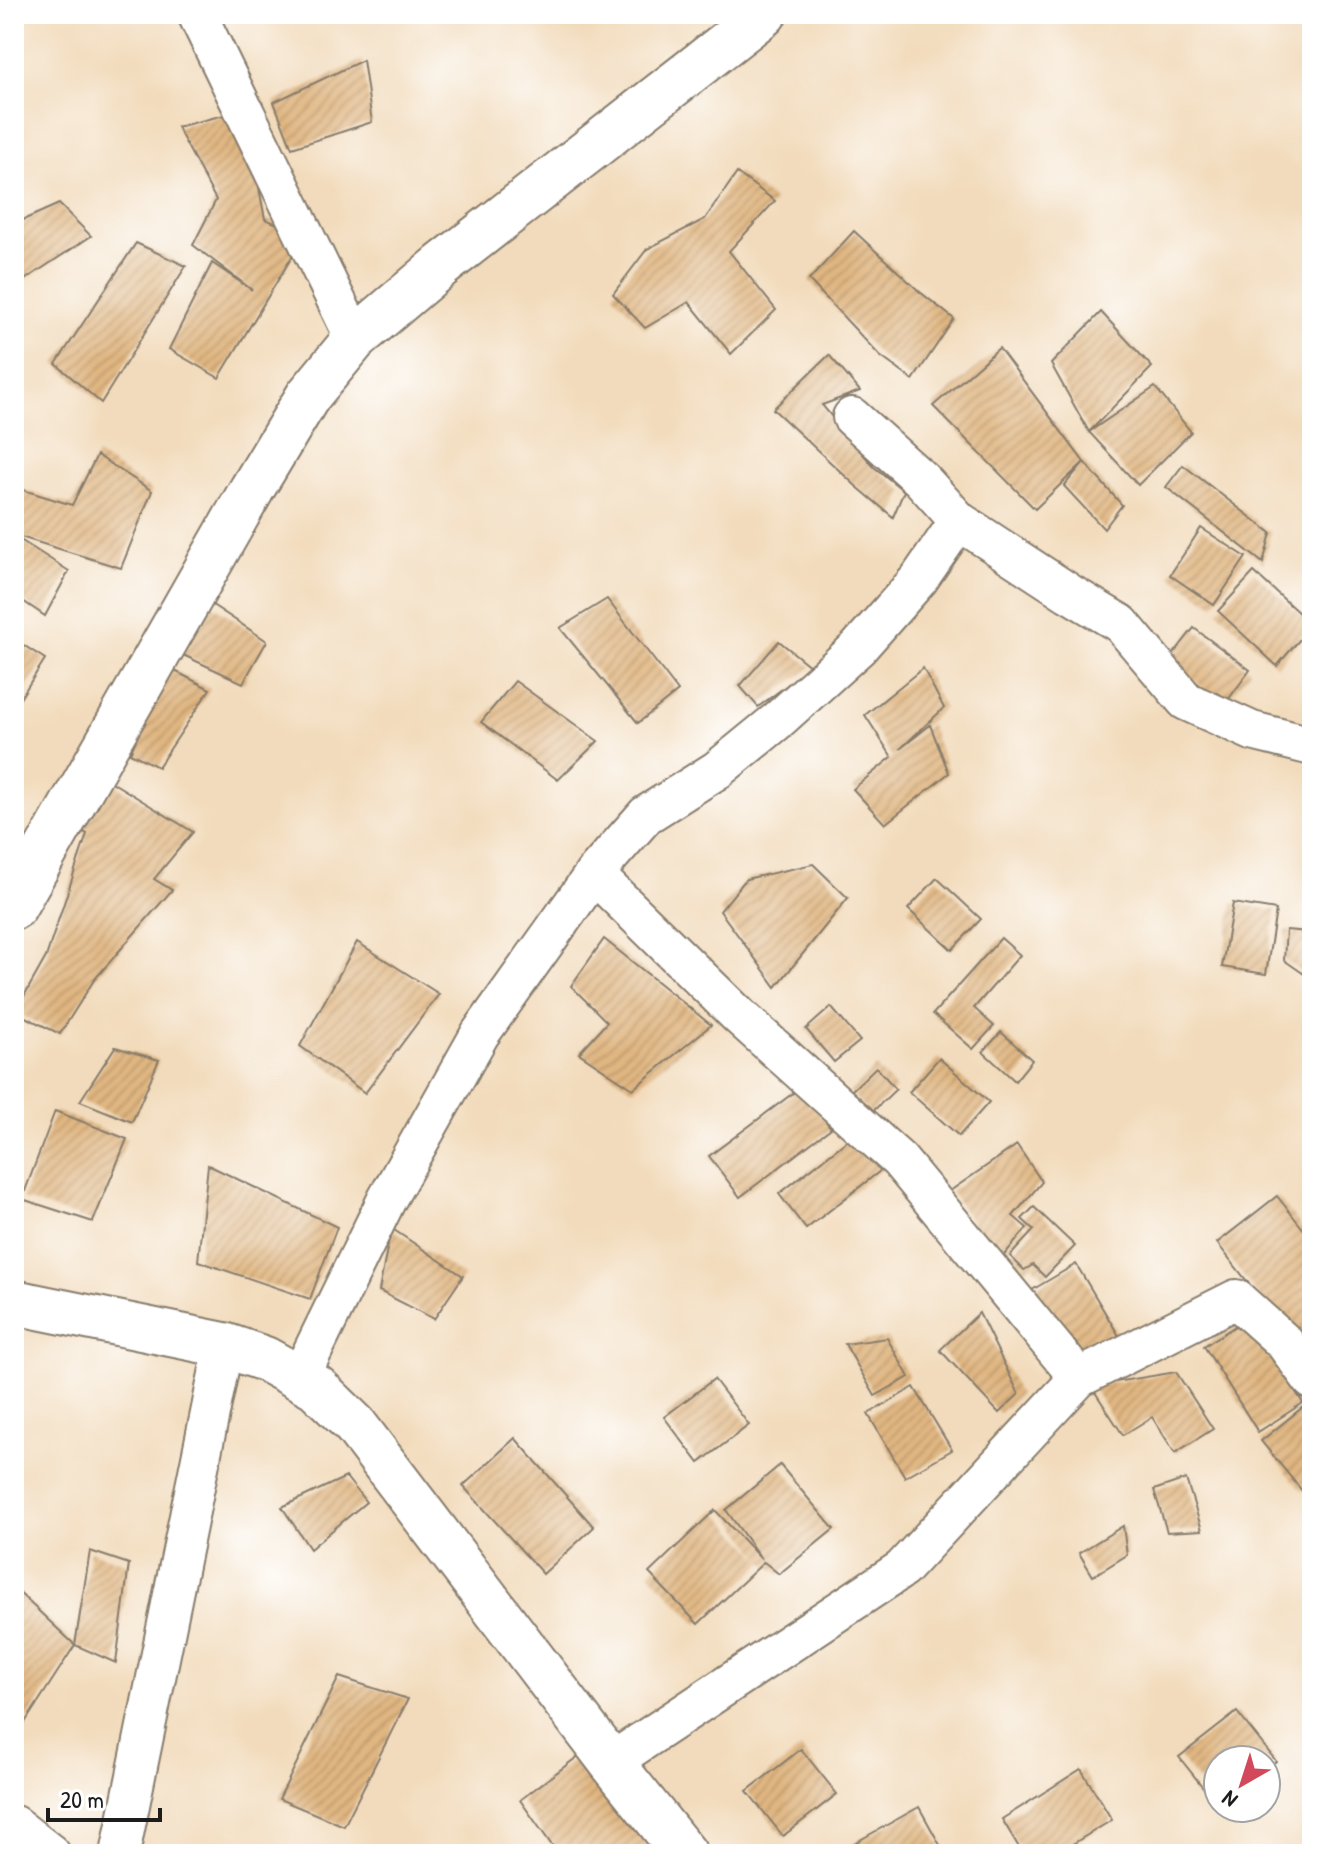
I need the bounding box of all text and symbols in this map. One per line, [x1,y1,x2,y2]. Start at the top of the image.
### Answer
north arrow [1202,1744,1282,1824]
scale bar [48,1772,160,1822]
text: 20 m [60,1783,104,1815]
text: N [1215,1784,1243,1815]

